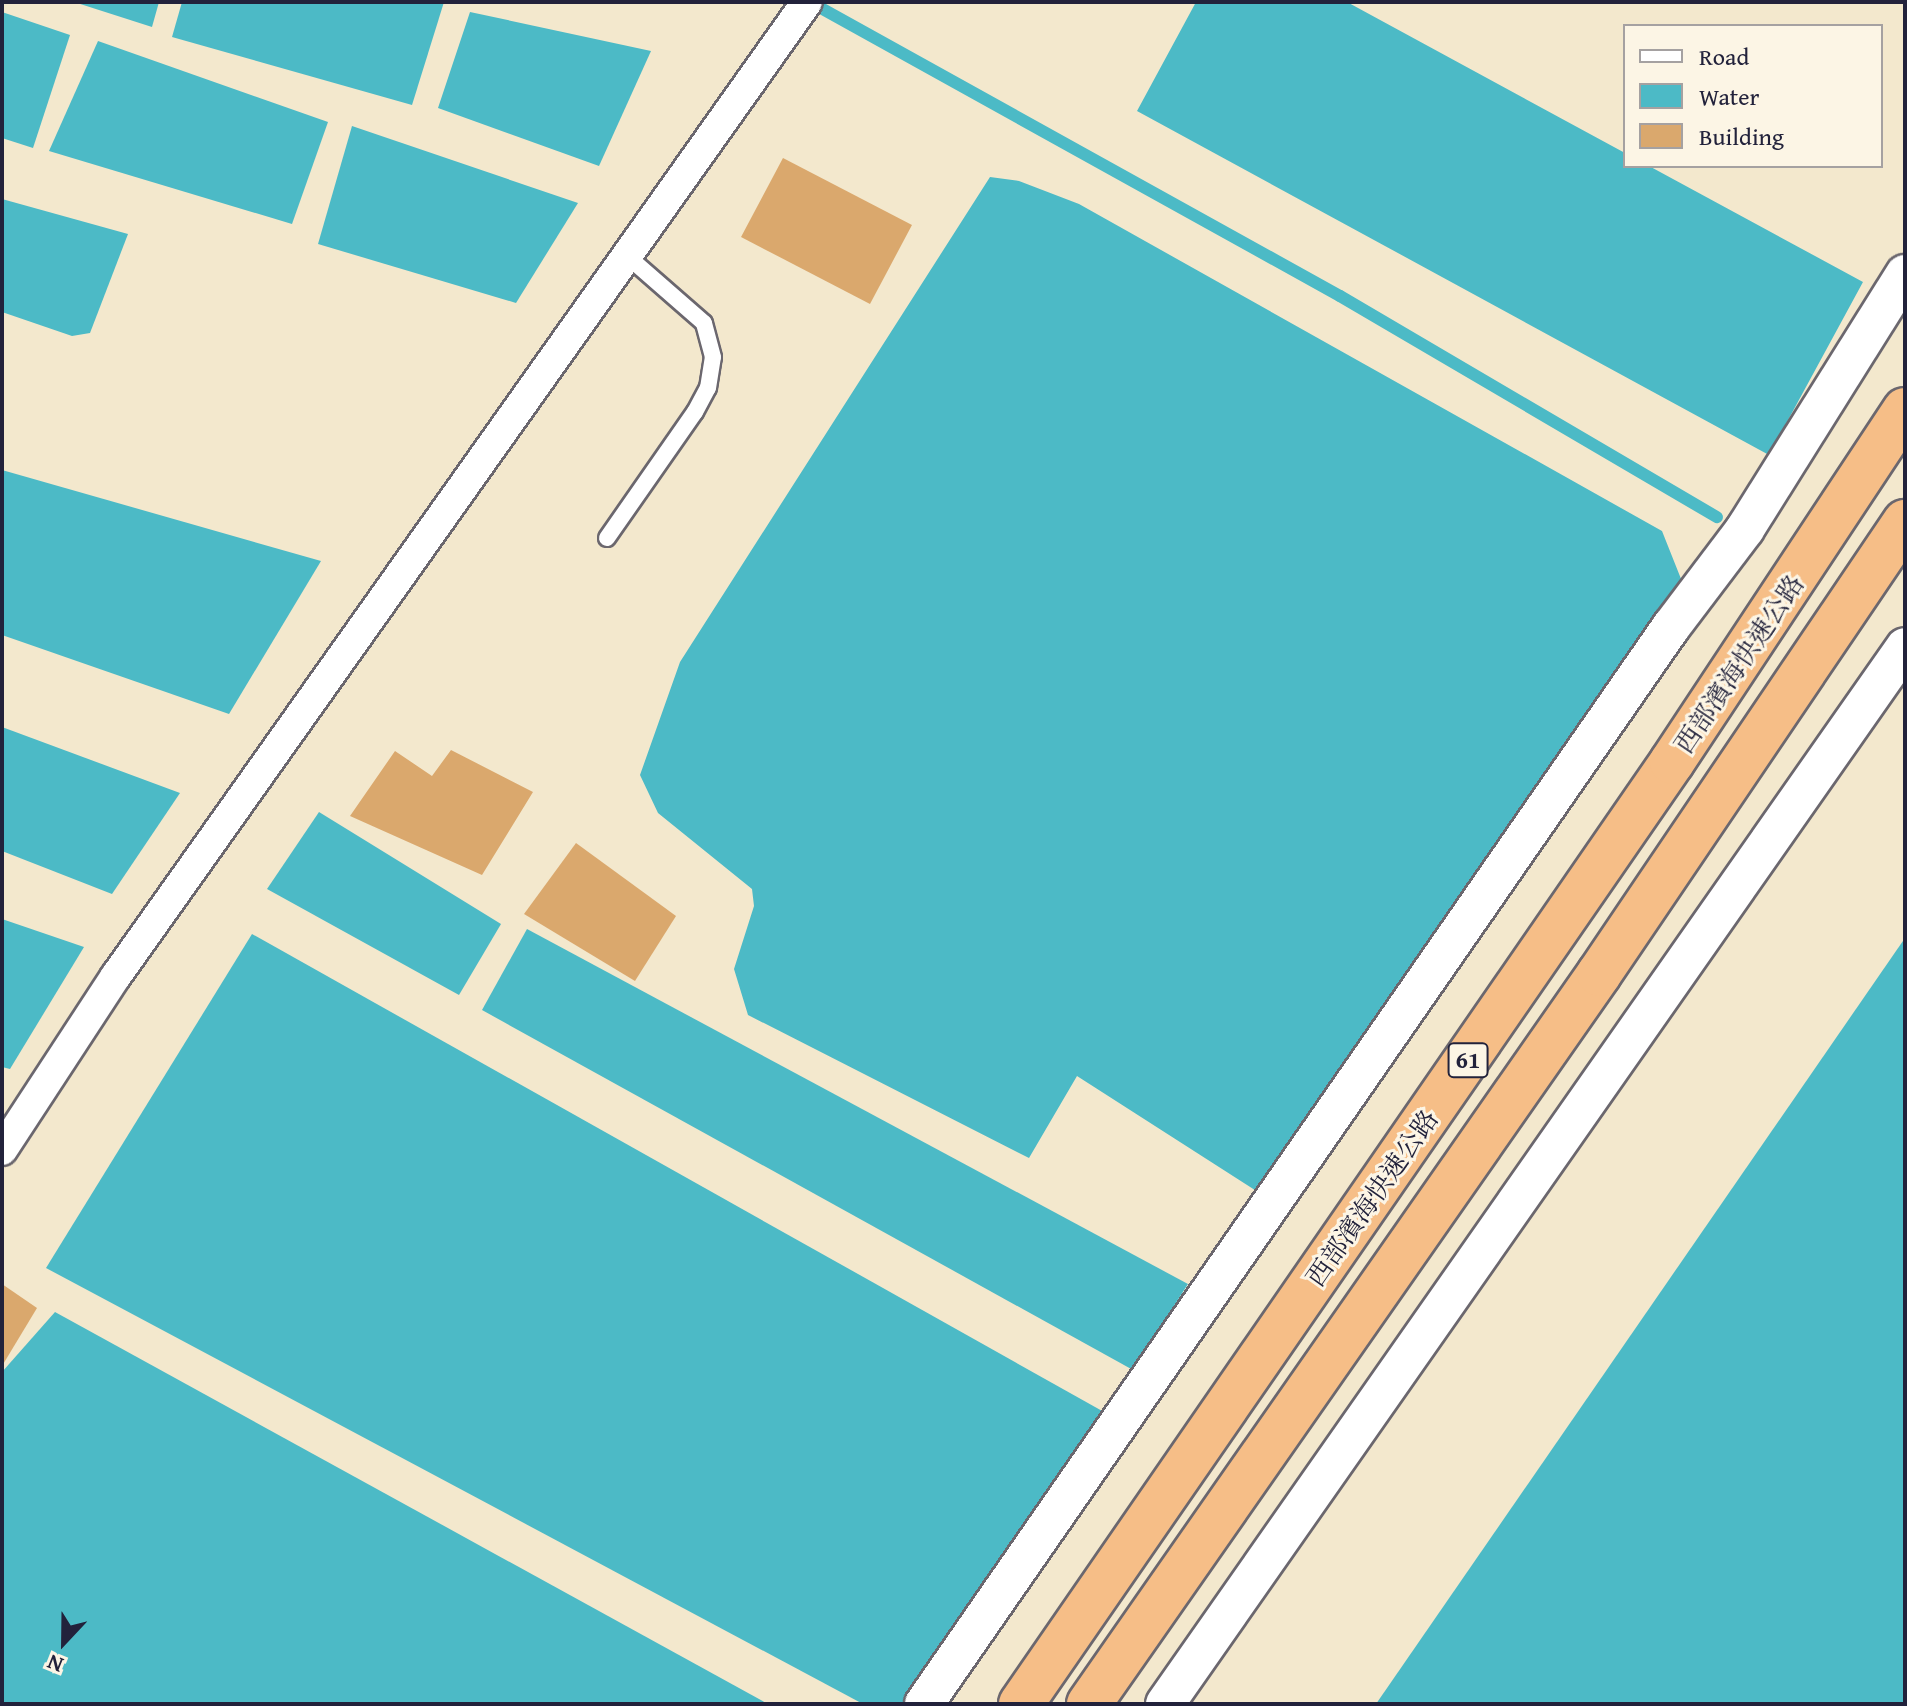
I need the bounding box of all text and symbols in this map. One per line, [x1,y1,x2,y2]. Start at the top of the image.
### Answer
legend [1623,24,1883,168]
text: Road [1699,39,1749,74]
text: Water [1699,79,1759,114]
text: Building [1699,119,1784,154]
street label: 西部濱海快速公路 [1668,569,1810,759]
road number: 61 [1446,1040,1490,1080]
street label: 西部濱海快速公路 [1300,1104,1444,1292]
north arrow [24,1602,104,1682]
text: N [42,1647,68,1682]

